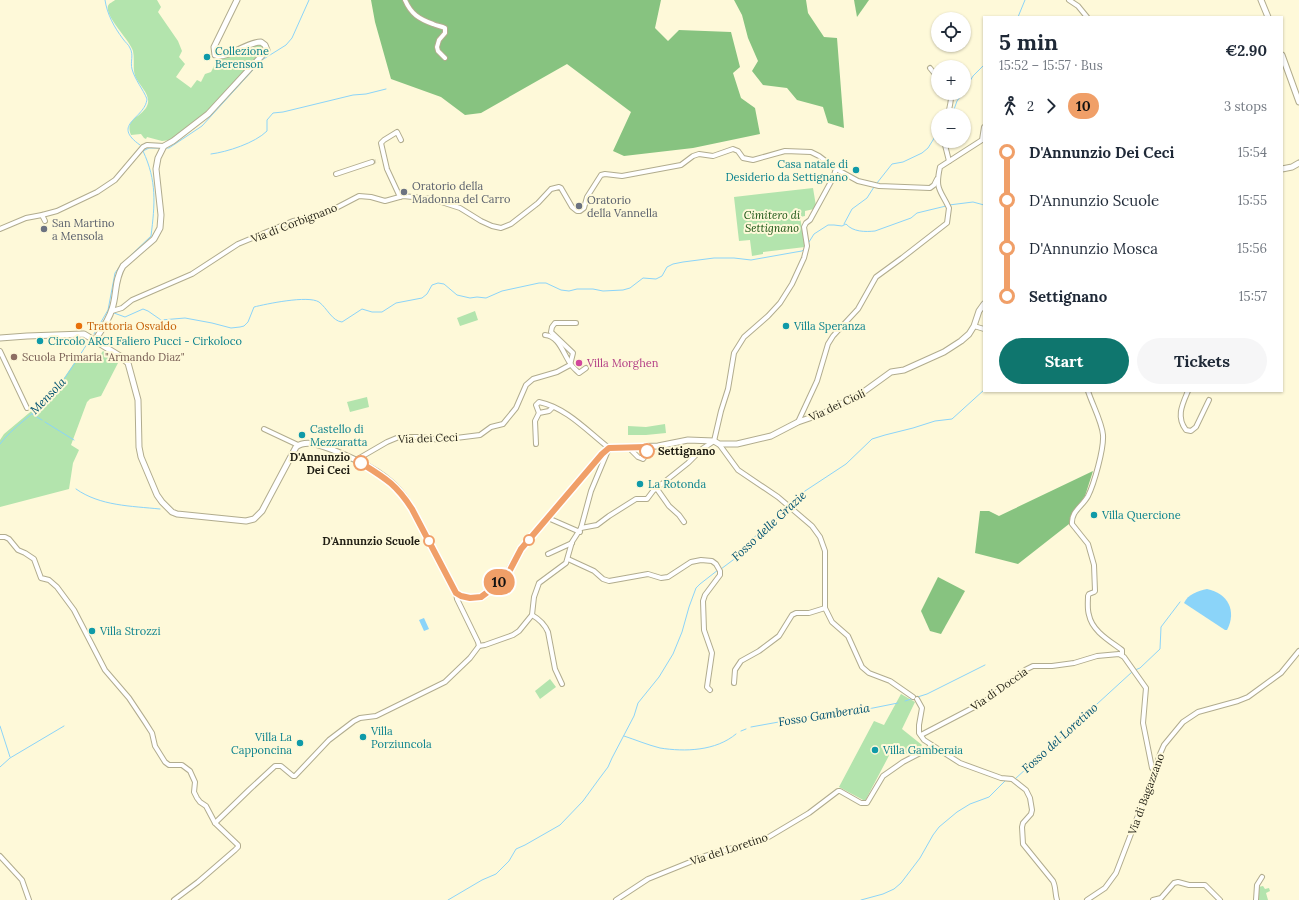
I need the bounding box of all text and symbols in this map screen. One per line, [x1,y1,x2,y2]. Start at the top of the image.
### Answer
map controls [931,12,971,148]
button: locate [931,12,971,52]
text: 5 min [999,28,1058,56]
text: €2.90 [1225,41,1267,60]
place label: Collezione Berenson [215,44,269,71]
marker: Collezione Berenson [202,52,212,62]
text: 15:52 – 15:57 · Bus [999,57,1103,74]
button: + [931,60,971,100]
icon: walk [999,95,1021,117]
icon: forward [1040,95,1062,117]
text: 10 [1076,97,1091,115]
text: 2 [1027,98,1034,115]
text: 3 stops [1224,98,1267,115]
button: − [931,108,971,148]
text: D'Annunzio Dei Ceci [1029,143,1174,162]
text: 15:54 [1238,144,1267,161]
place label: Casa natale di Desiderio da Settignano [725,157,848,184]
marker: Casa natale di Desiderio da Settignano [851,165,861,175]
place label: Oratorio della Madonna del Carro [412,179,510,206]
marker: Oratorio della Madonna del Carro [399,187,409,197]
text: D'Annunzio Scuole [1029,191,1159,210]
text: 15:55 [1238,192,1267,209]
place label: Oratorio della Vannella [587,193,658,220]
street label: Via di Corbignano [248,200,339,246]
marker: Oratorio della Vannella [574,201,584,211]
park label: Cimitero di Settignano [744,208,801,235]
place label: San Martino a Mensola [52,216,115,243]
marker: San Martino a Mensola [39,224,49,234]
text: D'Annunzio Mosca [1029,239,1158,258]
text: 15:56 [1237,240,1267,257]
text: Settignano [1029,287,1107,306]
text: 15:57 [1239,288,1267,305]
place label: Trattoria Osvaldo [87,319,177,333]
place label: Villa Speranza [793,319,866,333]
marker: Trattoria Osvaldo [74,321,84,331]
marker: Villa Speranza [781,321,791,331]
place label: Circolo ARCI Faliero Pucci - Cirkoloco [48,334,242,348]
marker: Circolo ARCI Faliero Pucci - Cirkoloco [35,336,45,346]
button: Start [999,338,1129,384]
button: Tickets [1137,338,1267,384]
place label: Scuola Primaria "Armando Diaz" [22,350,185,364]
marker: Scuola Primaria "Armando Diaz" [9,352,19,362]
place label: Villa Morghen [586,356,659,370]
marker: Villa Morghen [574,358,584,368]
water label: Mensola [27,374,69,417]
street label: Via dei Cioli [806,386,867,425]
place label: Castello di Mezzaratta [310,422,368,449]
marker: Castello di Mezzaratta [297,430,307,440]
street label: Via dei Ceci [397,430,458,446]
marker: Settignano [639,443,655,459]
place label: Settignano [658,444,715,458]
place label: D'Annunzio Dei Ceci [290,450,350,477]
marker: D'Annunzio Dei Ceci [353,455,369,471]
place label: La Rotonda [648,477,706,491]
marker: La Rotonda [635,479,645,489]
water label: Fosso delle Grazie [728,487,809,564]
place label: Villa Quercione [1101,508,1181,522]
marker: Villa Quercione [1089,510,1099,520]
place label: D'Annunzio Scuole [322,534,420,548]
unlabelled marker [523,534,535,546]
marker: D'Annunzio Scuole [423,535,435,547]
line badge: 10 [481,569,517,595]
text: 10 [492,573,506,591]
place label: Villa Strozzi [99,624,161,638]
marker: Villa Strozzi [87,626,97,636]
street label: Via di Doccia [967,664,1030,714]
water label: Fosso Gamberaia [777,700,871,729]
water label: Fosso del Loretino [1019,700,1101,776]
place label: Villa Porziuncola [370,724,432,751]
place label: Villa La Capponcina [231,730,292,757]
marker: Villa Porziuncola [358,732,368,742]
marker: Villa La Capponcina [295,738,305,748]
place label: Villa Gamberaia [882,743,963,757]
marker: Villa Gamberaia [870,745,880,755]
street label: Via di Bagazzano [1124,751,1167,838]
street label: Via del Loretino [687,830,770,868]

